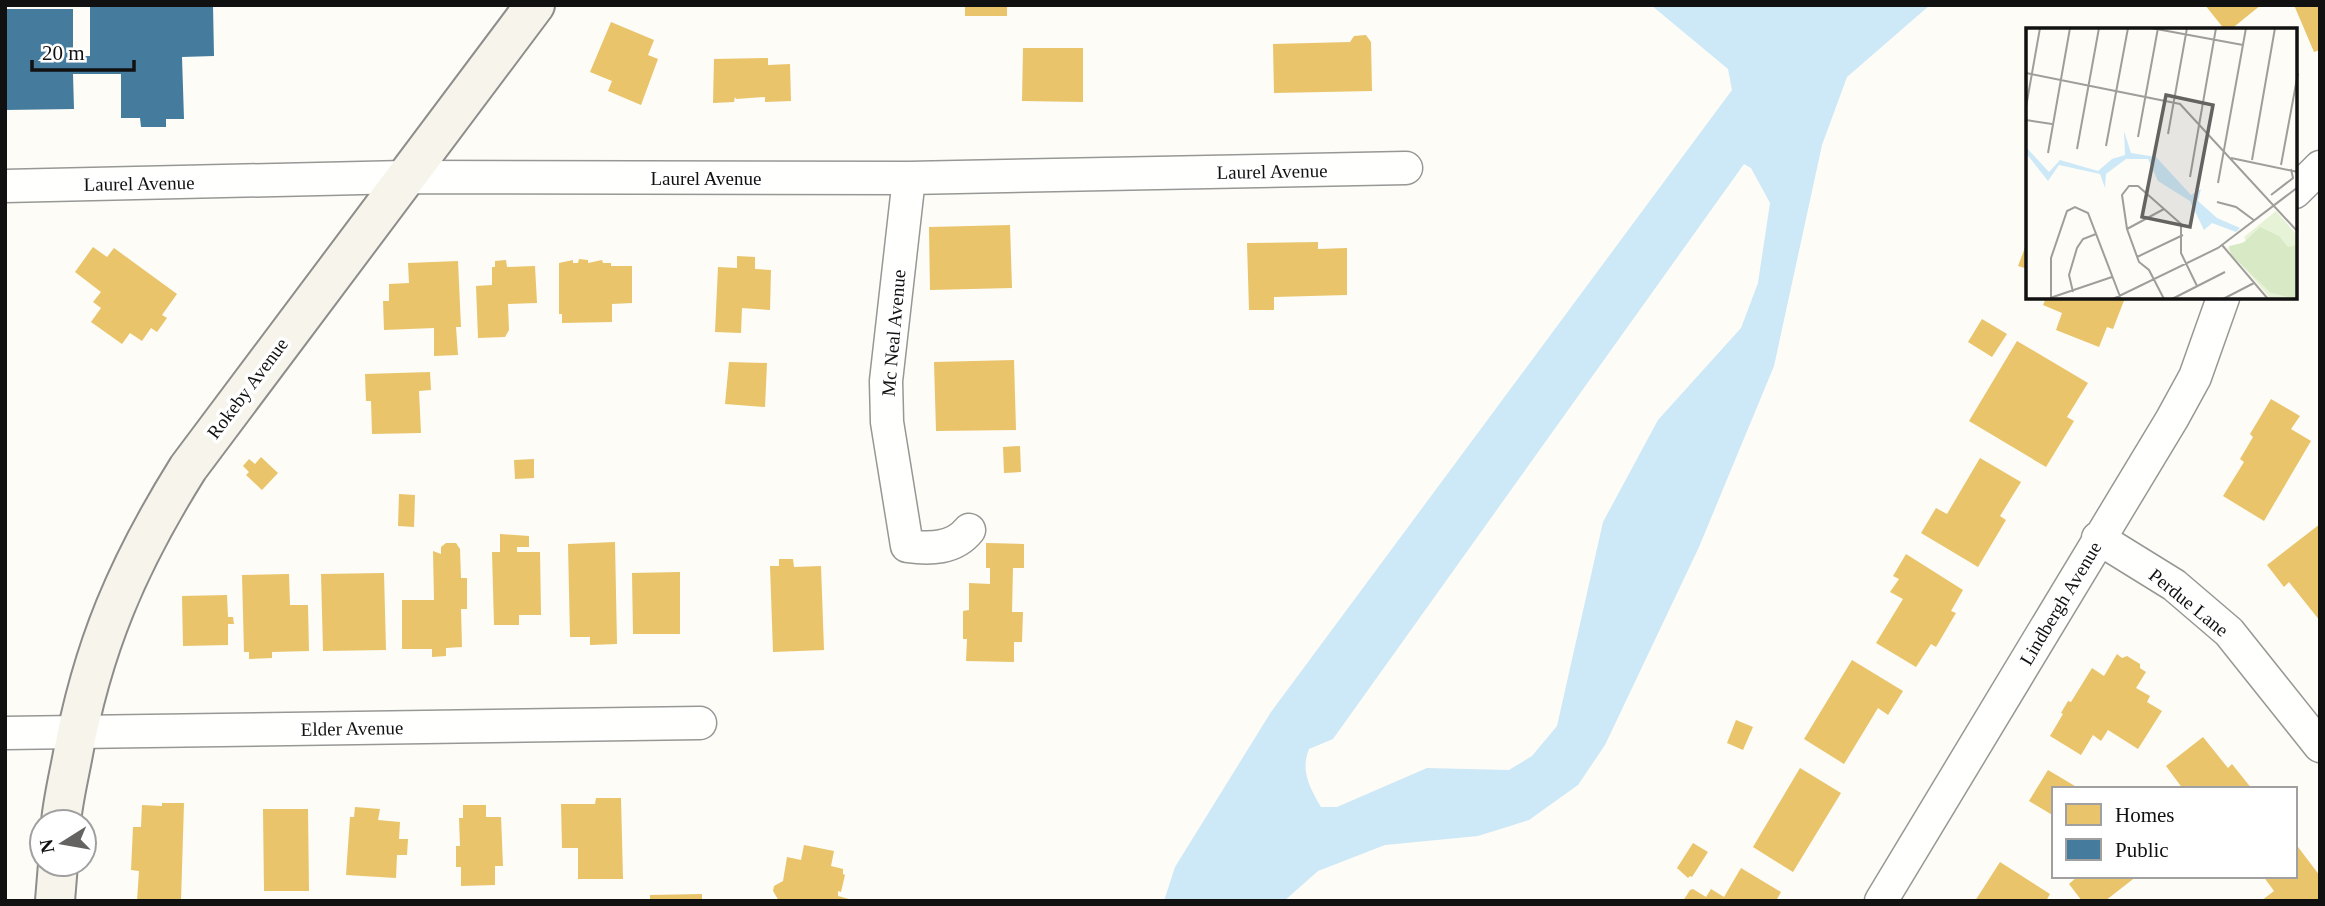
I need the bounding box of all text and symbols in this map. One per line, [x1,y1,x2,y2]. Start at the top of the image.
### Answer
scale bar [32,28,133,72]
inset map [2026,28,2297,299]
text: 20 m [42,41,85,65]
street label: Laurel Avenue [1216,160,1328,183]
street label: Laurel Avenue [651,168,761,189]
street label: Laurel Avenue [83,172,195,195]
street label: Mc Neal Avenue [877,269,910,397]
street label: Rokeby Avenue [203,334,292,443]
street label: Lindbergh Avenue [2015,538,2106,669]
street label: Perdue Lane [2145,564,2232,641]
street label: Elder Avenue [301,717,403,740]
legend [2052,787,2297,878]
text: Homes [2115,803,2175,827]
north arrow [28,808,98,878]
text: N [35,837,58,855]
text: Public [2115,838,2169,862]

